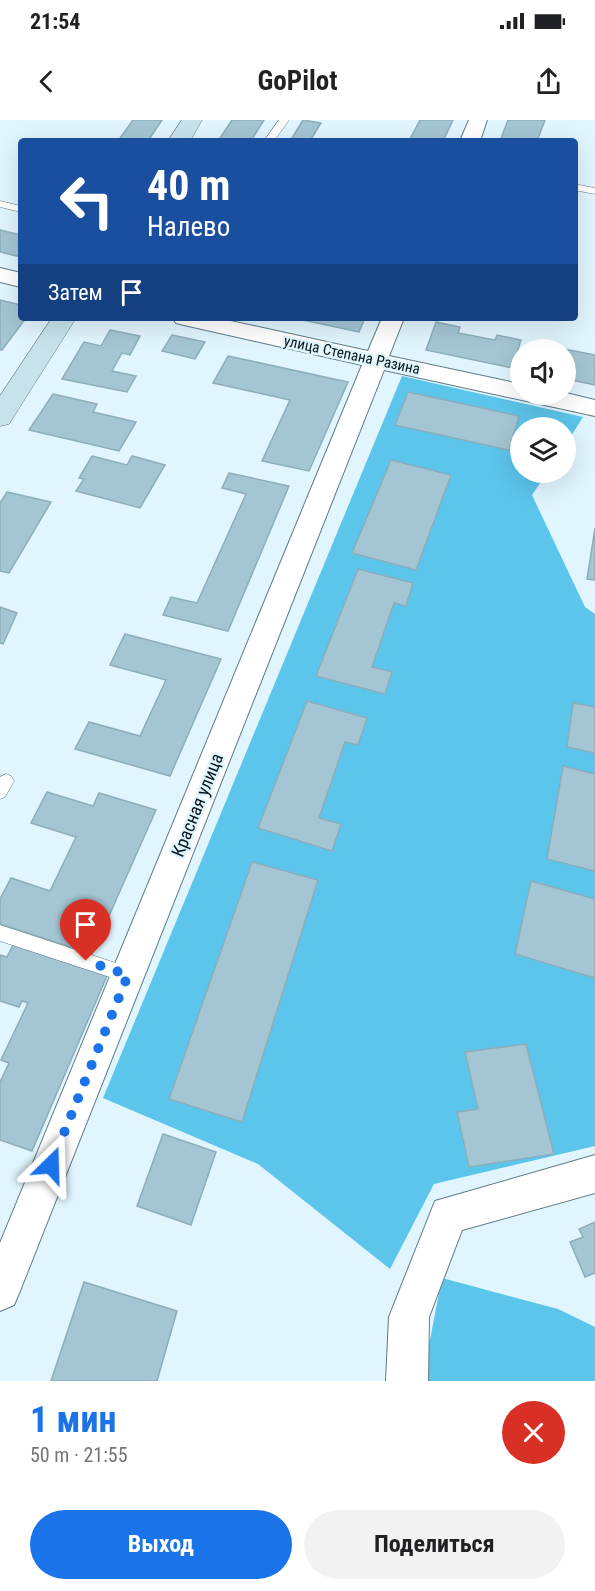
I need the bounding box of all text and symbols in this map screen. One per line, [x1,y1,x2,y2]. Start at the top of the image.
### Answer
text: 21:54 [30,9,81,34]
icon: back [30,65,63,98]
text: GoPilot [258,65,337,97]
icon: share [532,65,565,98]
text: 40 m [147,161,230,210]
icon: left [48,162,126,240]
text: Налево [147,211,230,243]
icon: arrive [115,276,148,309]
text: Затем [48,280,103,305]
street label: улица Степана Разина [282,332,422,378]
map controls [510,339,576,483]
button: sound [510,339,576,405]
button: layers [510,417,576,483]
street label: Красная улица [167,750,227,860]
pin [60,899,111,961]
icon: arrive [69,908,102,941]
position arrow [19,1133,83,1197]
text: 1 мин [30,1399,116,1441]
button: close [502,1401,565,1464]
text: 50 m · 21:55 [30,1443,128,1467]
button: Выход [30,1510,292,1579]
button: Поделиться [304,1510,565,1579]

